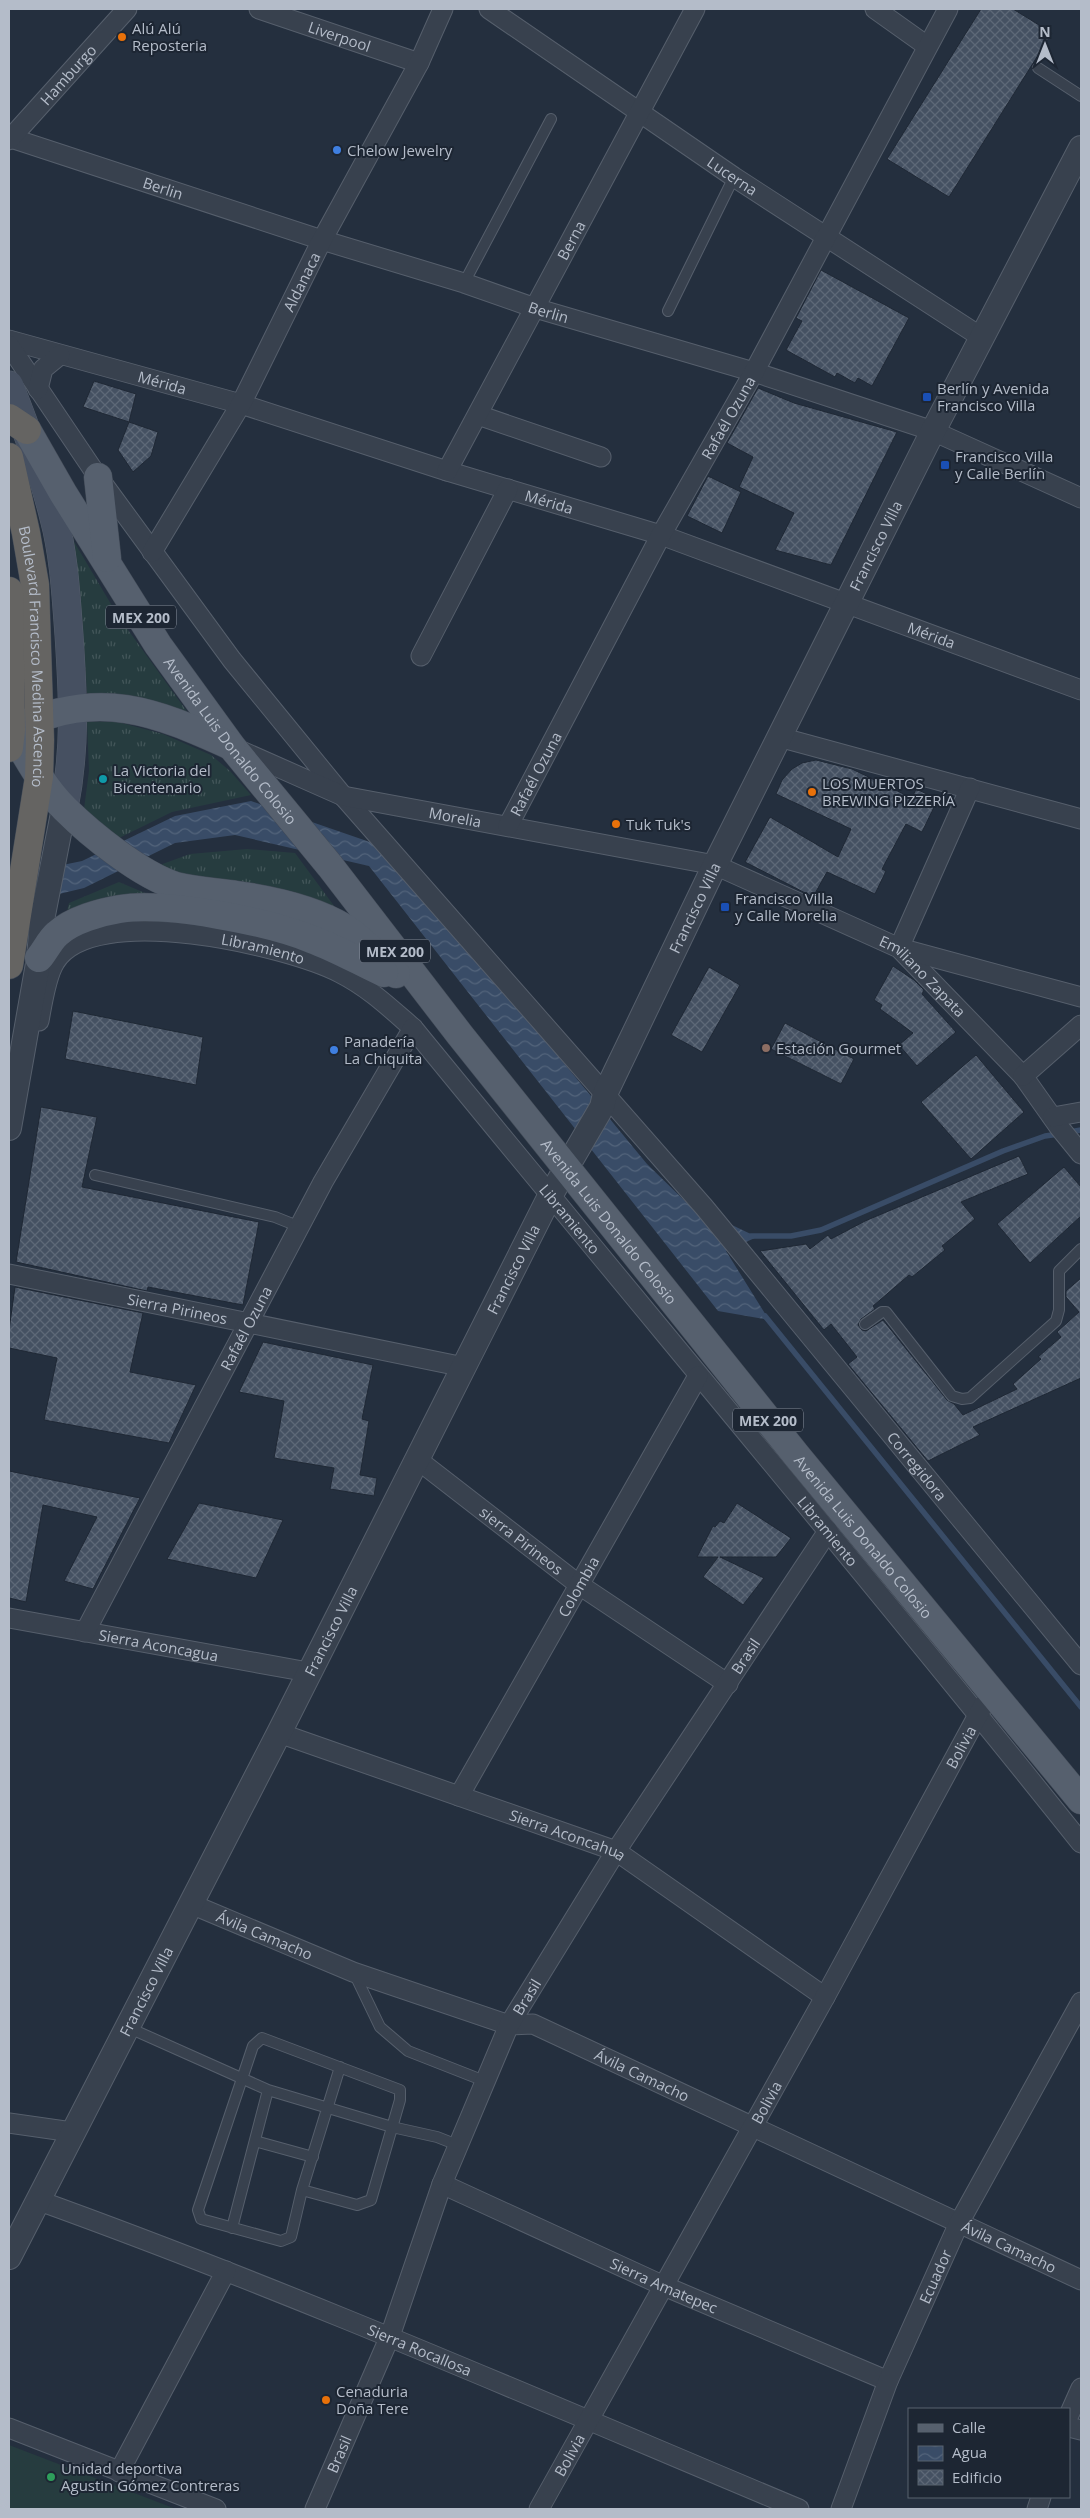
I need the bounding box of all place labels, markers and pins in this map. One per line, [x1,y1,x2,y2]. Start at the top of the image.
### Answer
place label: Alú Alú Reposteria [132,18,207,55]
marker: Alú Alú Reposteria [116,31,128,43]
place label: Chelow Jewelry [347,140,453,160]
marker: Chelow Jewelry [331,144,343,156]
place label: Berlín y Avenida Francisco Villa [937,378,1049,415]
marker: Berlín y Avenida Francisco Villa [921,391,933,403]
place label: Francisco Villa y Calle Berlín [955,446,1053,483]
marker: Francisco Villa y Calle Berlín [939,459,951,471]
place label: La Victoria del Bicentenario [113,760,211,797]
marker: La Victoria del Bicentenario [97,773,109,785]
place label: LOS MUERTOS BREWING PIZZERÍA [822,773,956,810]
marker: LOS MUERTOS BREWING PIZZERÍA [806,786,818,798]
place label: Tuk Tuk's [626,814,691,834]
marker: Tuk Tuk's [610,818,622,830]
place label: Francisco Villa y Calle Morelia [735,888,837,925]
marker: Francisco Villa y Calle Morelia [719,901,731,913]
place label: Panadería La Chiquita [344,1031,422,1068]
place label: Estación Gourmet [776,1038,901,1058]
marker: Estación Gourmet [760,1042,772,1054]
marker: Panadería La Chiquita [328,1044,340,1056]
place label: Cenaduria Doña Tere [336,2381,409,2418]
marker: Cenaduria Doña Tere [320,2394,332,2406]
place label: Unidad deportiva Agustin Gómez Contreras [61,2458,240,2495]
marker: Unidad deportiva Agustin Gómez Contreras [45,2471,57,2483]

